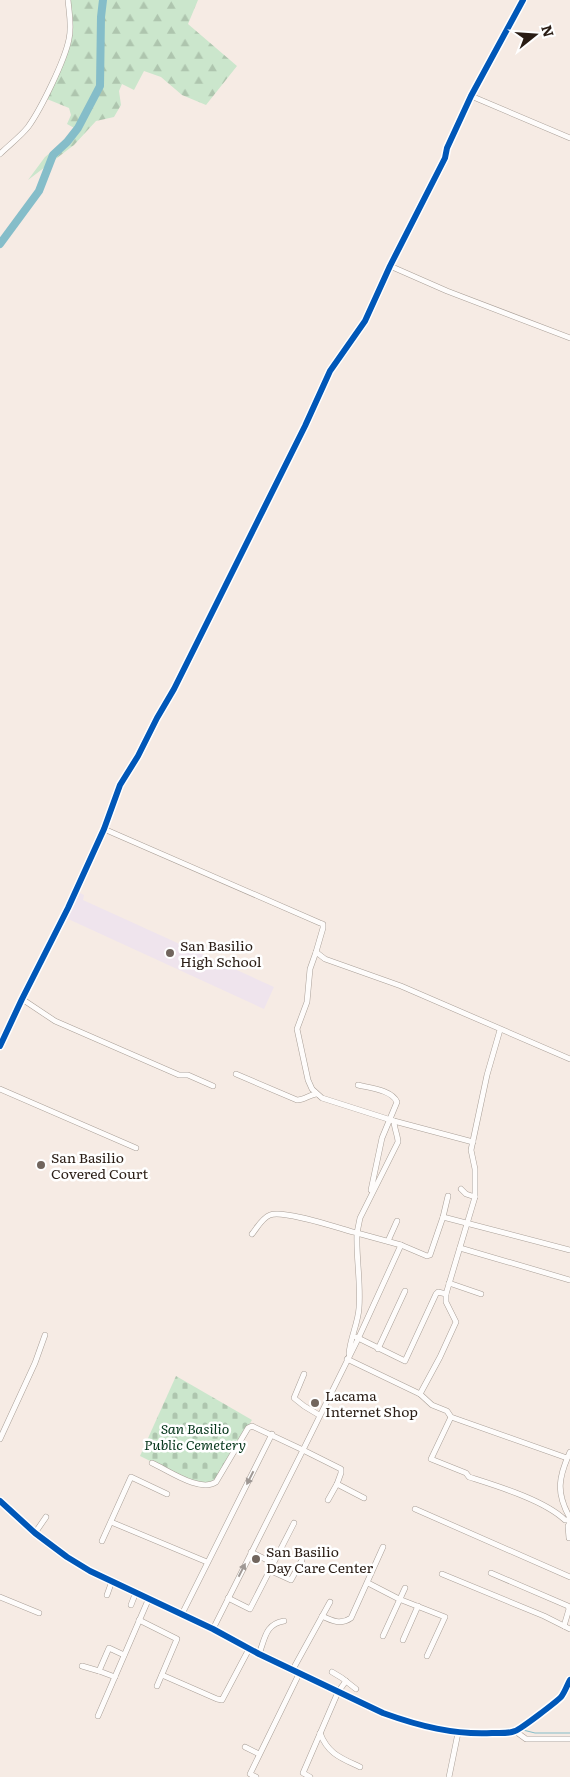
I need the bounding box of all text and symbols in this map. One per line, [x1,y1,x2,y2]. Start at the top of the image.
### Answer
north arrow [510,10,560,60]
text: N [537,22,560,40]
place label: San Basilio High School [180,935,262,971]
marker: San Basilio High School [164,947,176,959]
place label: San Basilio Covered Court [51,1147,148,1183]
marker: San Basilio Covered Court [35,1159,47,1171]
place label: Lacama Internet Shop [325,1385,418,1421]
marker: Lacama Internet Shop [309,1397,321,1409]
park label: San Basilio Public Cemetery [144,1418,246,1454]
one-way arrow [246,1471,254,1485]
place label: San Basilio Day Care Center [266,1541,373,1577]
marker: San Basilio Day Care Center [250,1553,262,1565]
one-way arrow [238,1562,246,1577]

